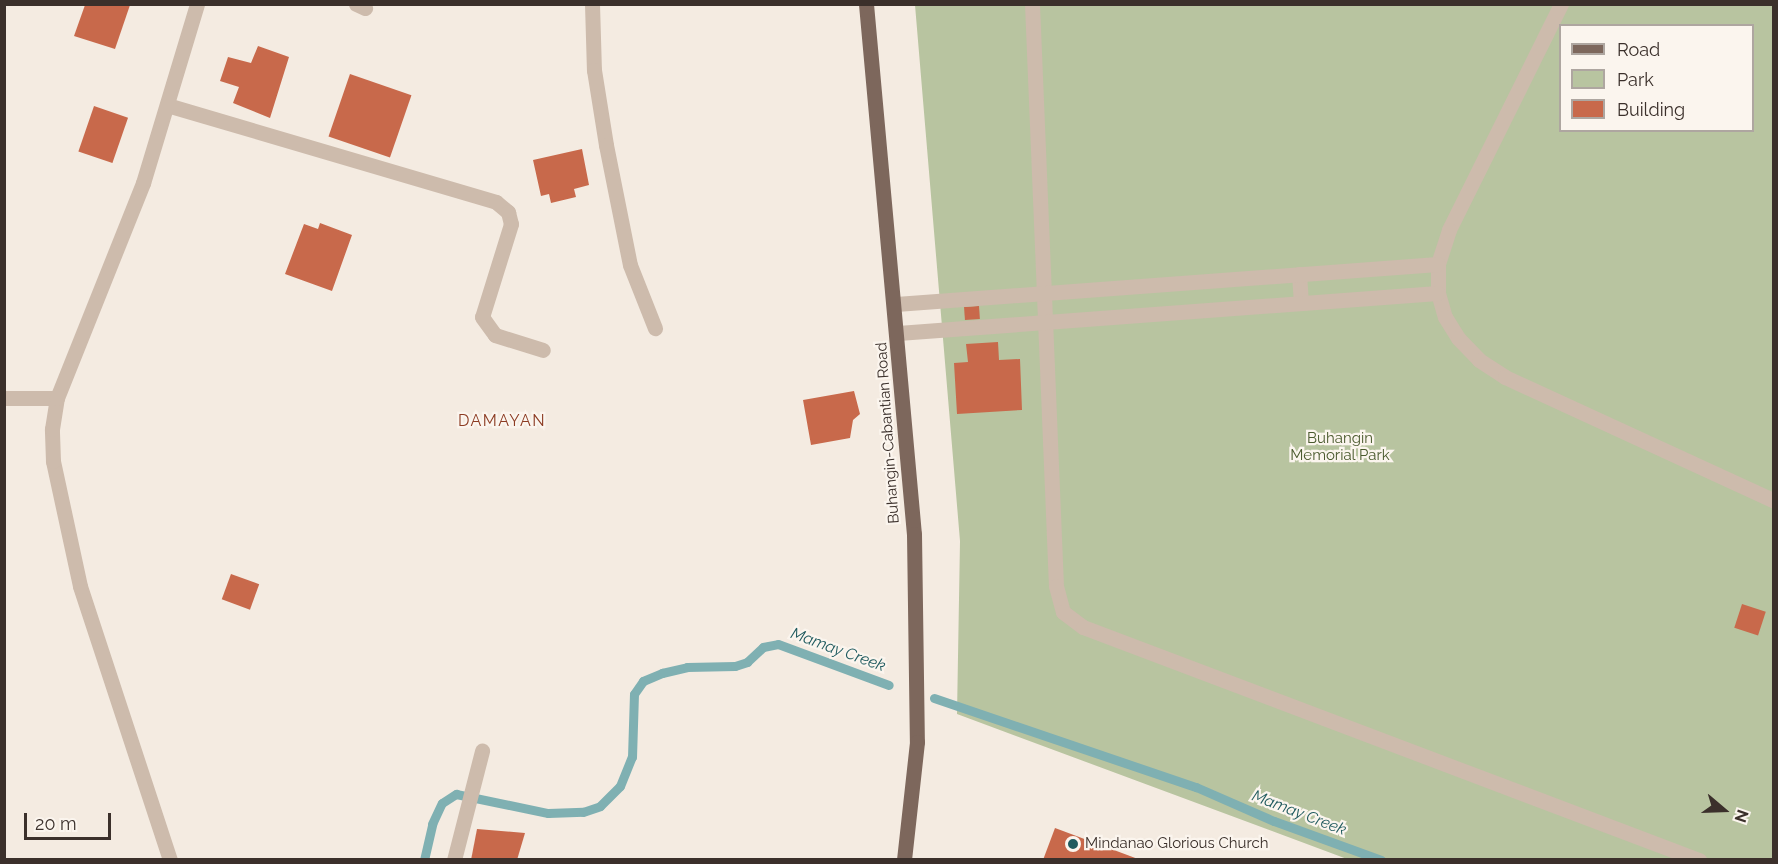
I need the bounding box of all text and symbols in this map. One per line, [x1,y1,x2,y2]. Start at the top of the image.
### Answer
legend [1559,24,1754,132]
text: Road [1617,39,1660,60]
text: Park [1617,69,1654,90]
text: Building [1617,99,1685,120]
street label: Buhangin-Cabantian Road [873,342,903,524]
district label: DAMAYAN [458,411,546,431]
park label: Buhangin Memorial Park [1290,429,1390,464]
water label: Mamay Creek [788,624,888,676]
north arrow [1694,780,1754,840]
water label: Mamay Creek [1249,786,1349,840]
scale bar [27,801,114,839]
text: N [1731,807,1752,825]
text: 20 m [35,813,77,834]
place label: Mindanao Glorious Church [1085,835,1268,853]
marker: Mindanao Glorious Church [1066,837,1080,851]

